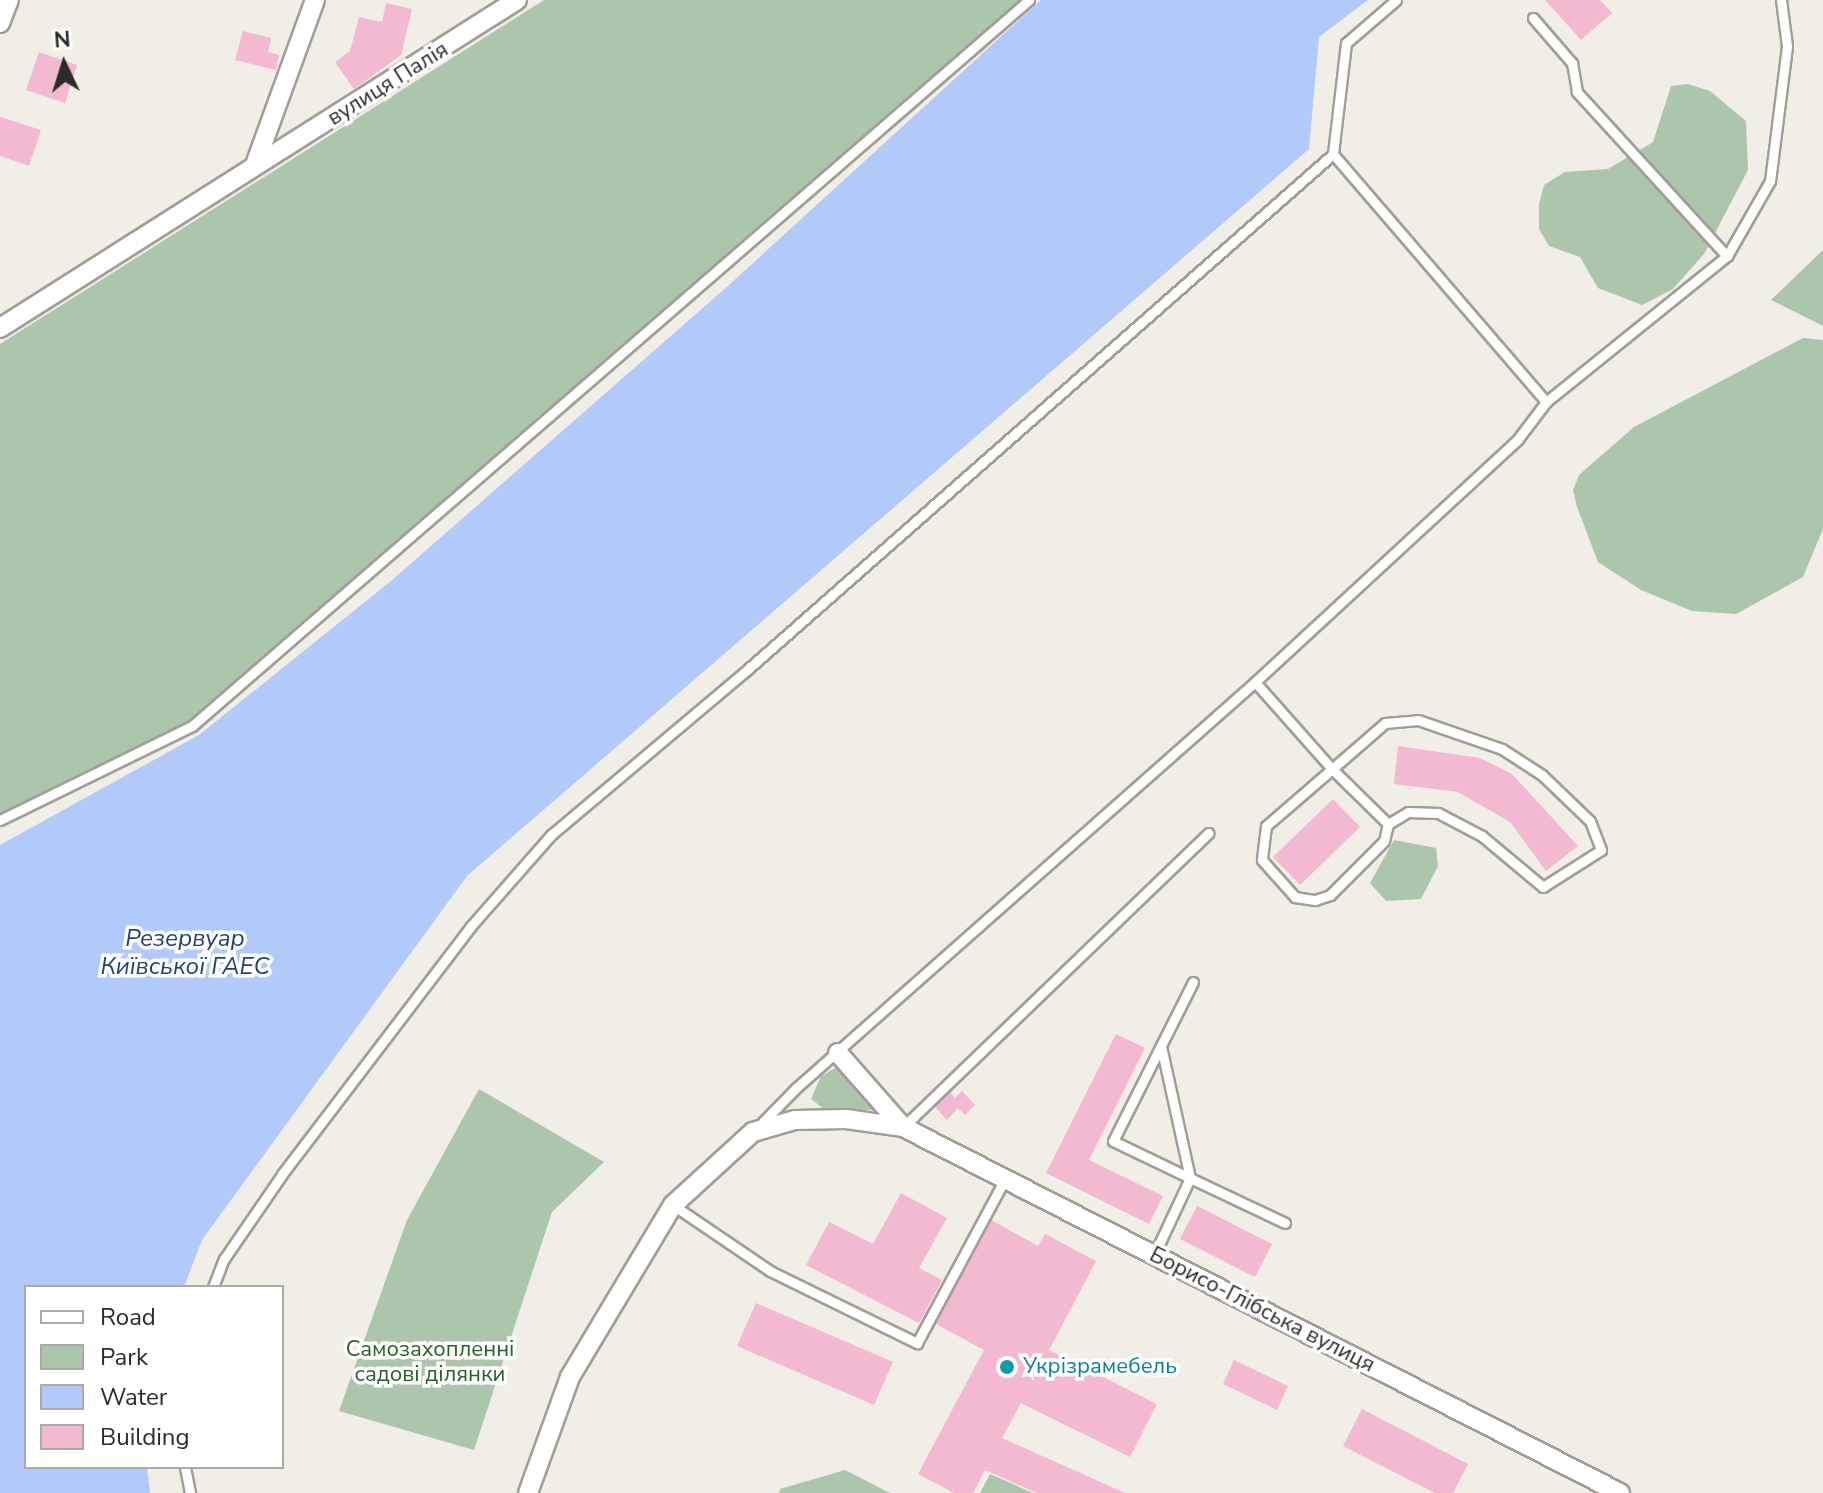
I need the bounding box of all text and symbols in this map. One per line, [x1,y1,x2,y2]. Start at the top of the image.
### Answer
north arrow [24,24,104,104]
text: N [53,25,72,56]
street label: вулиця Палія [323,36,453,132]
water label: Резервуар Київської ГАЕС [100,925,270,981]
street label: Борисо-Глібська вулиця [1145,1242,1379,1378]
legend [24,1285,284,1469]
text: Road [100,1301,156,1333]
park label: Самозахопленні садові ділянки [346,1336,514,1388]
text: Park [100,1341,148,1373]
place label: Укрізрамебель [1023,1354,1177,1380]
marker: Укрізрамебель [998,1358,1016,1376]
text: Water [100,1381,167,1413]
text: Building [100,1421,190,1453]

